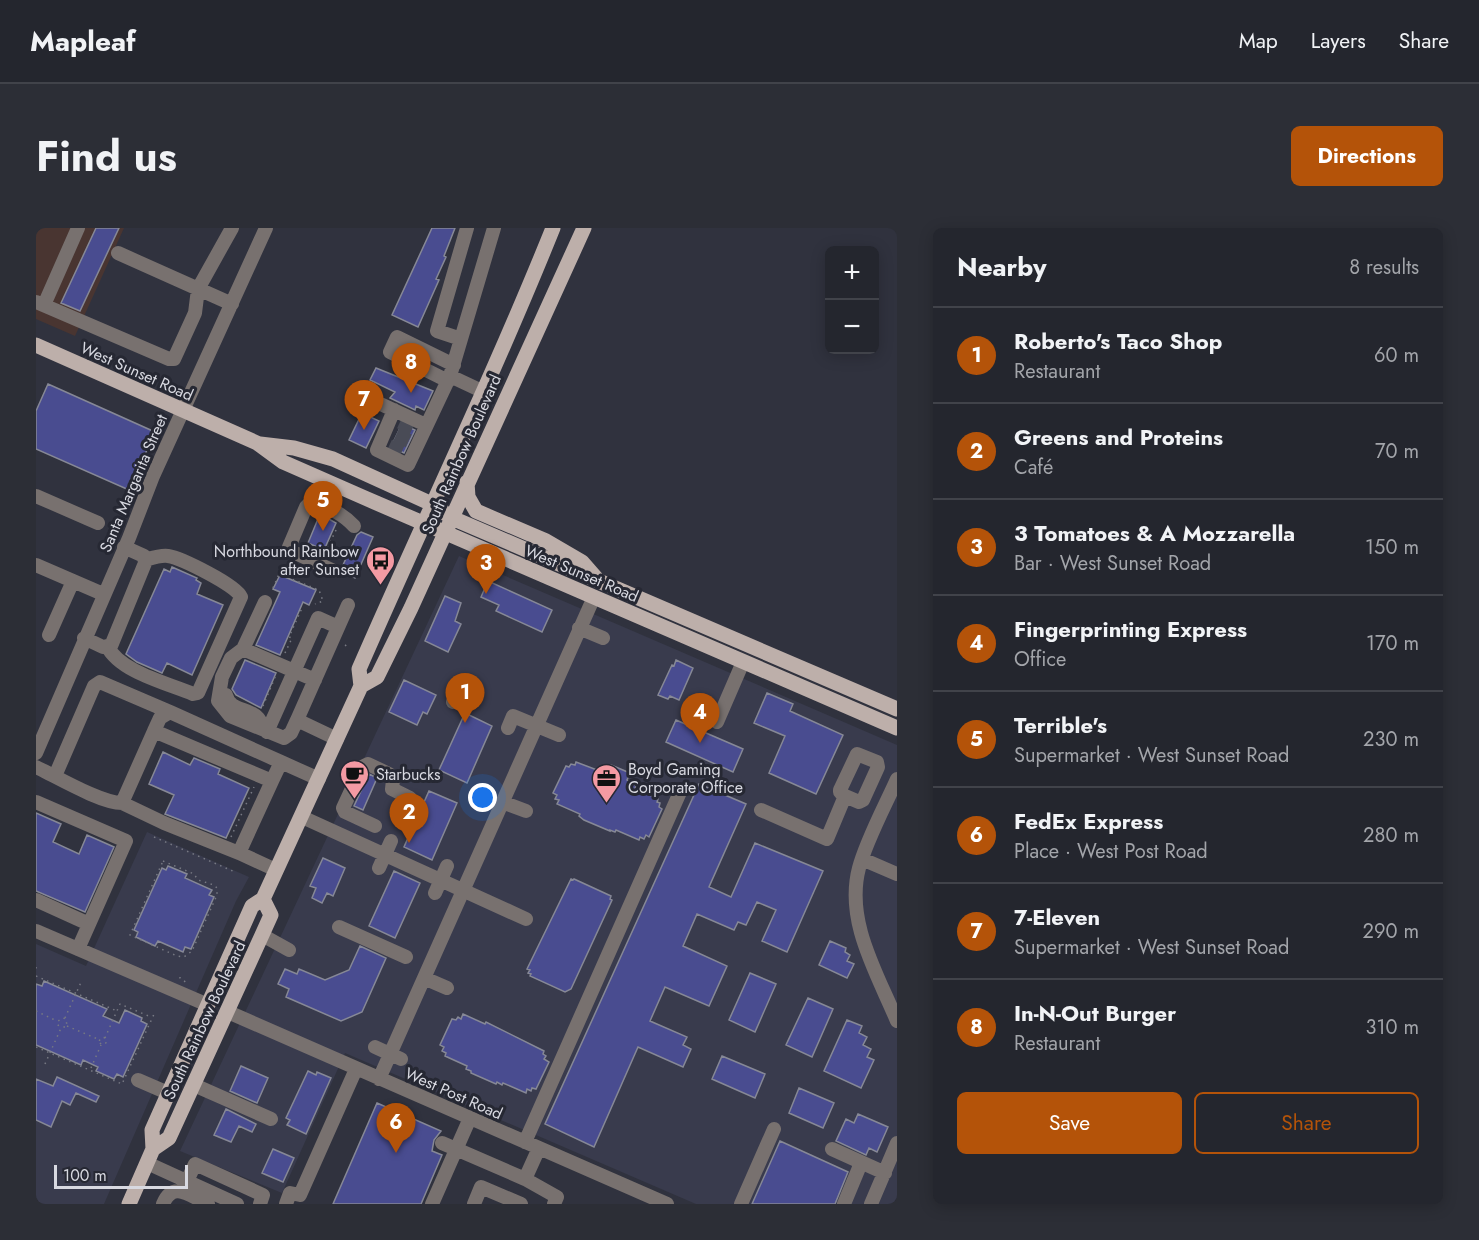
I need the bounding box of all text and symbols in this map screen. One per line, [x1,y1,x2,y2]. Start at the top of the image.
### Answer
text: Mapleaf [30,21,136,62]
text: Map [1239,26,1278,56]
text: Layers [1311,26,1366,56]
text: Share [1399,26,1449,56]
text: Find us [36,126,177,187]
button: Directions [1291,126,1443,186]
map controls [825,246,879,354]
button: + [825,246,879,300]
text: Nearby [957,248,1046,286]
text: 8 results [1349,253,1419,282]
button: − [825,300,879,354]
text: Roberto's Taco Shop [1014,325,1222,357]
street label: West Sunset Road [77,336,197,407]
text: 1 [971,341,982,370]
text: 60 m [1374,341,1419,370]
pin: 8 [392,344,430,393]
text: Restaurant [1014,357,1100,386]
street label: South Rainbow Boulevard [416,371,507,538]
pin: 7 [344,380,384,430]
street label: Santa Margarita Street [94,410,173,556]
text: Greens and Proteins [1014,421,1223,453]
text: 2 [970,437,983,466]
text: 70 m [1375,437,1419,466]
text: Café [1014,453,1053,482]
pin: 5 [304,482,342,531]
text: 3 Tomatoes & A Mozzarella [1014,517,1295,549]
text: 3 [970,533,983,562]
text: 150 m [1365,533,1419,562]
street label: West Sunset Road [521,539,642,608]
place label: Northbound Rainbow after Sunset [214,540,359,581]
bus stop icon: Northbound Rainbow after Sunset [364,544,396,586]
pin: 3 [466,544,506,594]
text: Bar · West Sunset Road [1014,549,1211,578]
text: Fingerprinting Express [1014,613,1247,645]
text: 4 [970,629,983,658]
text: 170 m [1366,629,1419,658]
text: Office [1014,645,1066,674]
pin: 1 [446,674,484,723]
pin: 4 [680,694,720,743]
text: Terrible's [1014,709,1107,741]
text: 5 [970,725,983,754]
text: 230 m [1363,725,1419,754]
text: Supermarket · West Sunset Road [1014,741,1289,770]
cafe icon: Starbucks [339,758,371,800]
place label: Boyd Gaming Corporate Office [628,758,743,799]
office icon: Boyd Gaming Corporate Office [591,762,623,804]
place label: Starbucks [376,763,440,786]
your location [468,783,497,812]
pin: 2 [390,794,428,843]
text: FedEx Express [1014,805,1163,837]
text: 6 [970,821,983,850]
text: 280 m [1363,821,1419,850]
text: Place · West Post Road [1014,837,1208,866]
text: 7-Eleven [1014,901,1100,933]
text: 7 [970,917,983,946]
text: 290 m [1363,917,1419,946]
text: Supermarket · West Sunset Road [1014,933,1289,962]
street label: South Rainbow Boulevard [158,937,251,1103]
text: In-N-Out Burger [1014,997,1176,1029]
text: 8 [970,1013,983,1042]
text: 310 m [1365,1013,1419,1042]
text: Restaurant [1014,1029,1100,1058]
street label: West Post Road [401,1062,506,1125]
button: Save [957,1092,1182,1154]
button: Share [1194,1092,1419,1154]
pin: 6 [376,1104,416,1153]
scale bar [54,1162,188,1190]
text: 100 m [63,1164,107,1187]

